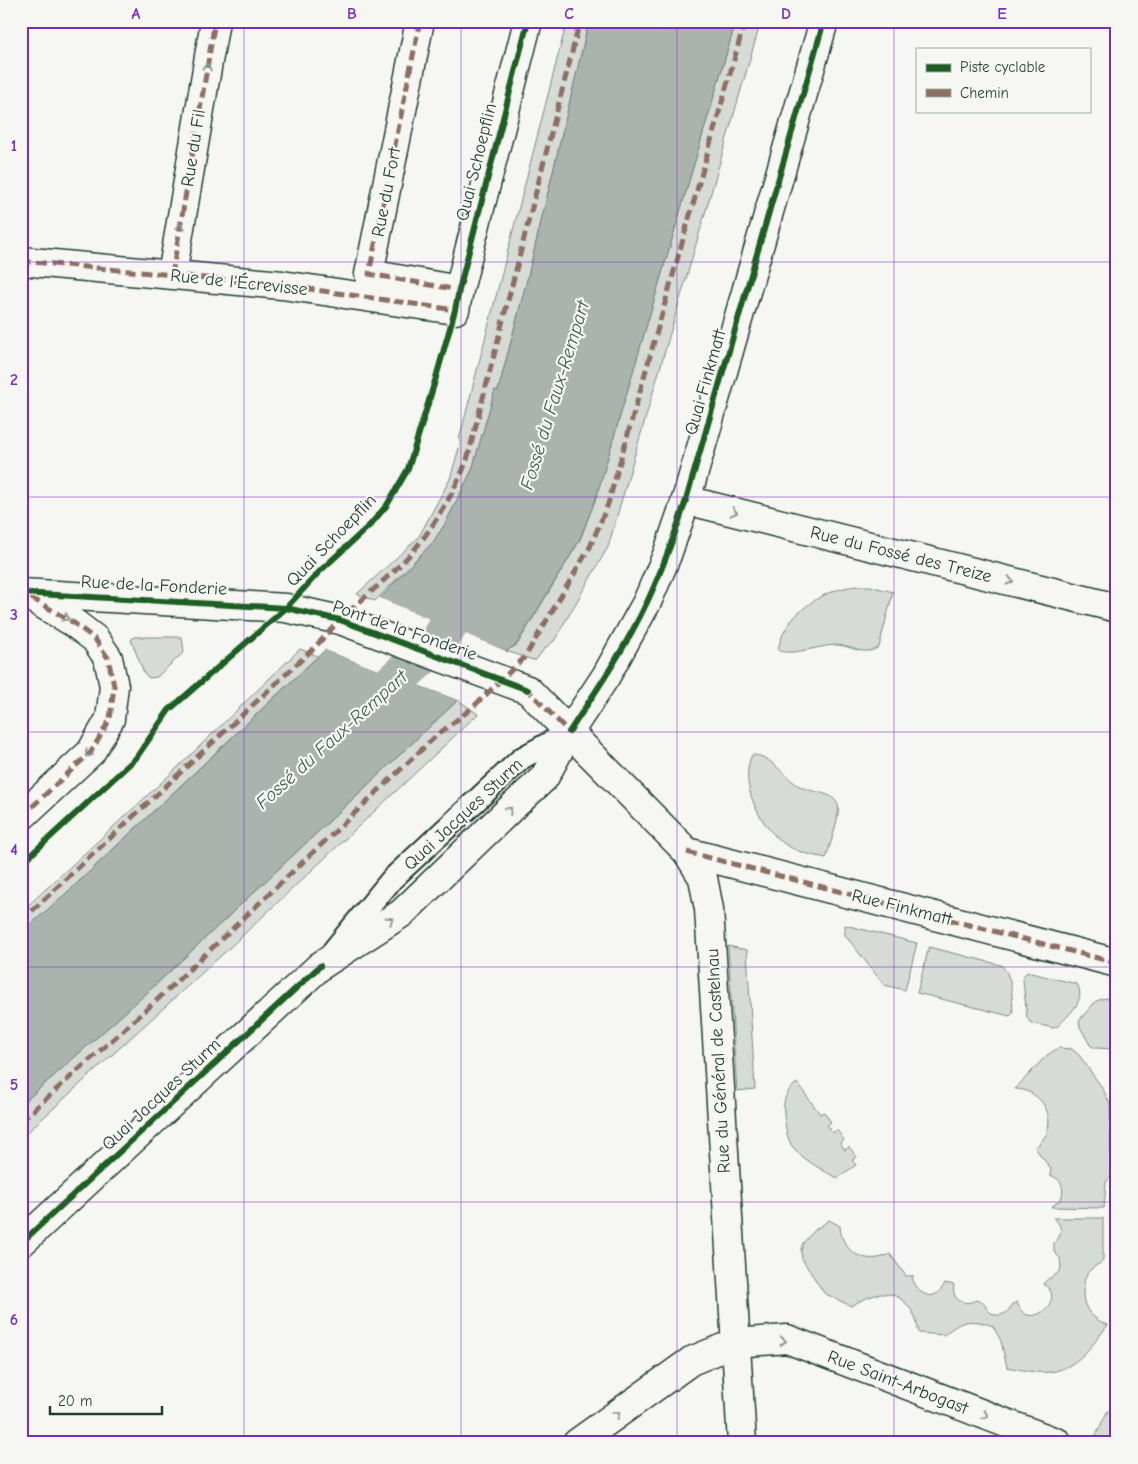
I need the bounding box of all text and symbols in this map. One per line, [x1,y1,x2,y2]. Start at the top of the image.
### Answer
text: A [132,5,141,23]
text: B [347,5,357,23]
text: C [564,5,574,23]
text: D [781,5,791,23]
text: E [997,5,1007,23]
legend [916,48,1090,112]
text: Piste cyclable [960,58,1046,76]
one-way arrow [201,63,211,71]
text: Chemin [960,84,1009,102]
street label: Quai Schoepflin [452,101,501,223]
street label: Rue du Fil [177,108,210,188]
text: 1 [11,137,17,155]
street label: Rue du Fort [368,145,406,239]
one-way arrow [174,223,184,232]
street label: Rue de l'Écrevisse [169,264,309,300]
water label: Fossé du Faux-Rempart [516,296,595,492]
street label: Quai Finkmatt [680,326,731,437]
text: 2 [10,371,18,389]
street label: Quai Schoepflin [282,490,381,591]
one-way arrow [729,507,737,517]
street label: Rue du Fossé des Treize [808,522,994,587]
street label: Rue de la Fonderie [80,571,228,600]
one-way arrow [1006,576,1014,586]
street label: Pont de la Fonderie [330,596,480,665]
text: 3 [10,606,18,624]
one-way arrow [60,611,69,621]
water label: Fossé du Faux-Rempart [251,664,414,814]
one-way arrow [85,748,94,757]
street label: Quai Jacques Sturm [400,754,527,875]
one-way arrow [503,807,512,816]
text: 4 [10,841,18,859]
street label: Rue Finkmatt [850,885,955,930]
one-way arrow [385,917,394,927]
street label: Rue du Général de Castelnau [702,948,735,1174]
street label: Quai Jacques Sturm [98,1034,225,1155]
text: 5 [10,1076,18,1094]
text: 6 [10,1311,18,1329]
one-way arrow [780,1335,788,1346]
street label: Rue Saint-Arbogast [825,1346,972,1419]
scale bar [50,1384,162,1416]
text: 20 m [58,1392,92,1410]
one-way arrow [980,1409,988,1419]
one-way arrow [611,1411,621,1420]

